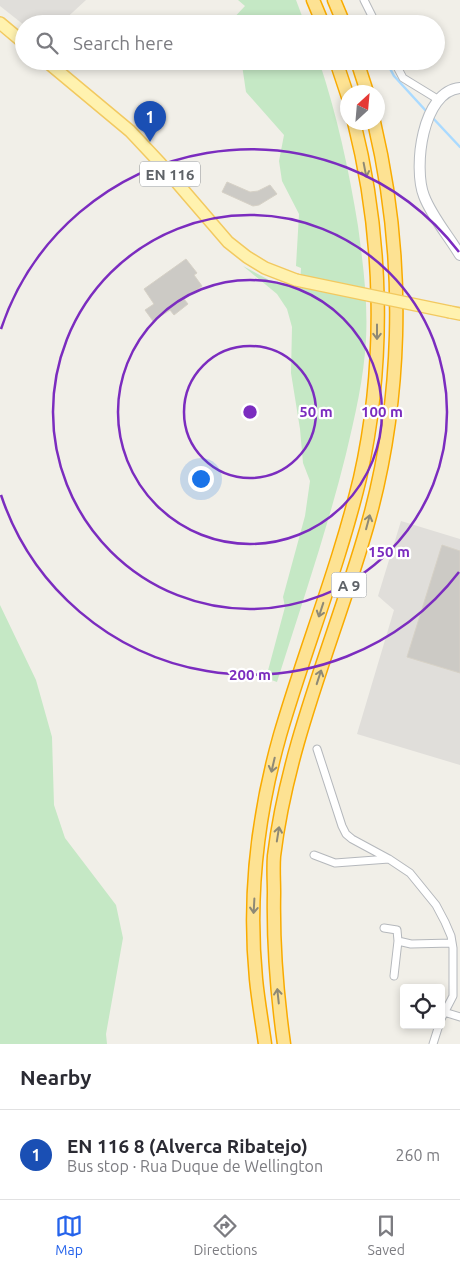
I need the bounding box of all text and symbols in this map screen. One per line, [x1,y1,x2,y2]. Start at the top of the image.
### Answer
search box [15,15,445,70]
icon: search [33,29,61,57]
text: Search here [73,32,173,54]
north arrow [340,85,385,130]
pin: 1 [134,101,166,142]
road number: EN 116 [140,162,200,186]
one-way arrow [361,162,370,178]
one-way arrow [372,324,382,340]
centre of rings [241,403,259,421]
text: 50 m [299,403,333,420]
text: 100 m [361,403,403,420]
your location [188,466,214,492]
one-way arrow [364,514,373,530]
text: 150 m [368,543,410,560]
road number: A 9 [332,572,366,598]
one-way arrow [316,602,325,617]
text: 200 m [229,666,271,683]
one-way arrow [315,669,324,685]
one-way arrow [268,757,277,773]
one-way arrow [274,826,284,842]
one-way arrow [250,898,259,914]
map controls [400,984,445,1029]
button: locate [400,984,445,1029]
one-way arrow [273,988,282,1004]
text: Nearby [20,1065,91,1089]
text: EN 116 8 (Alverca Ribatejo) [67,1135,308,1157]
text: 1 [31,1146,41,1164]
text: 260 m [395,1146,440,1164]
text: Bus stop · Rua Duque de Wellington [67,1157,323,1175]
tab: Map [55,1212,83,1258]
tab: Directions [193,1212,257,1258]
tab: Saved [368,1212,405,1258]

